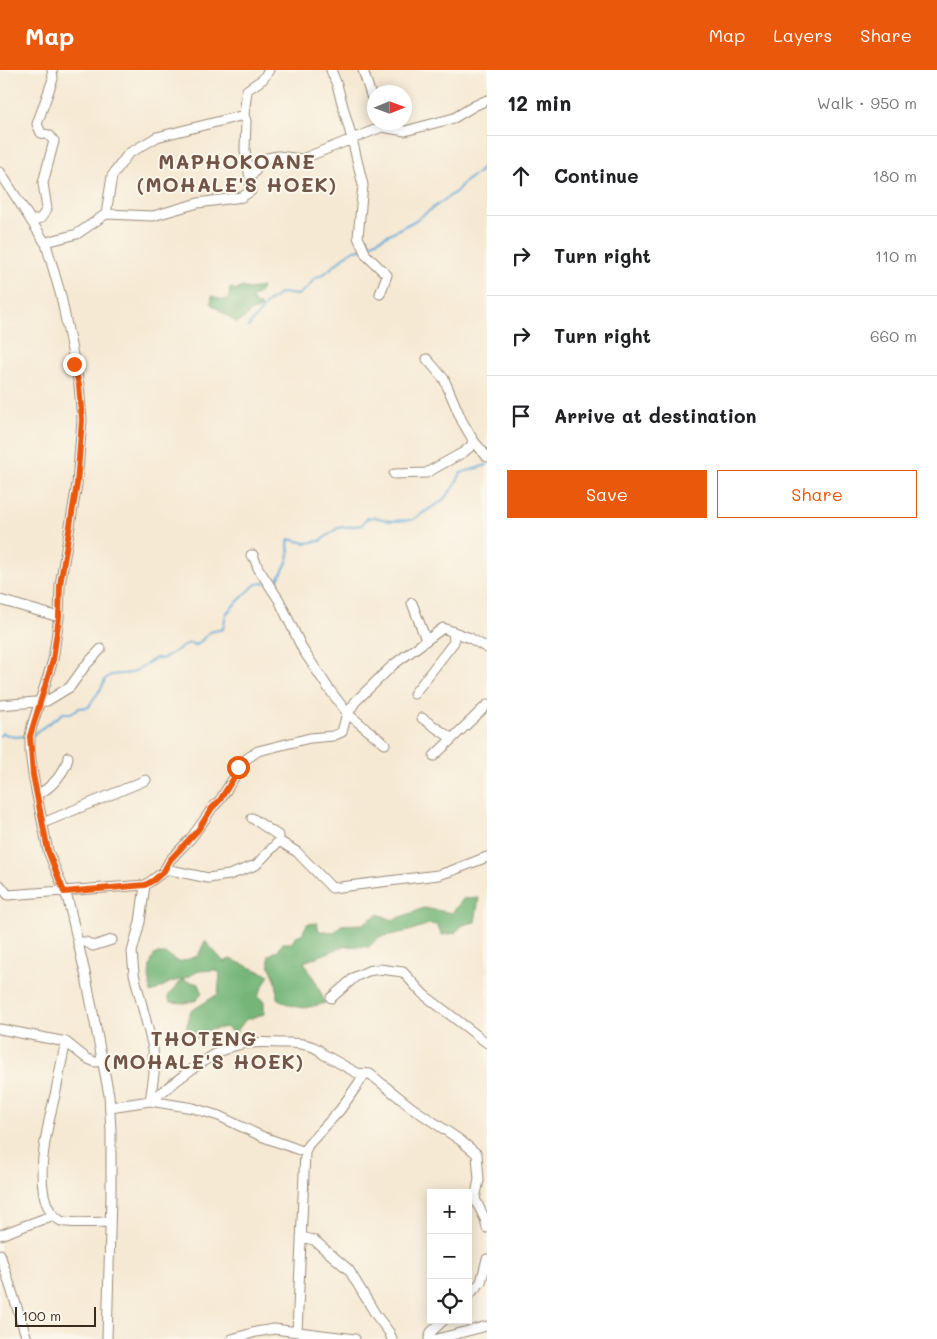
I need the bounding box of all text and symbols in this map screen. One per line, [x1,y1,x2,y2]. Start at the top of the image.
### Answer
text: Map [25,20,74,51]
text: Map [709,23,745,47]
text: Layers [773,23,832,47]
text: Share [860,23,912,47]
north arrow [367,85,412,130]
text: 12 min [507,89,571,116]
text: Walk · 950 m [817,92,917,113]
district label: MAPHOKOANE (MOHALE'S HOEK) [137,148,337,197]
icon: ahead [507,162,535,190]
text: Continue [554,163,639,188]
text: 180 m [872,165,917,186]
icon: right [507,242,535,270]
text: Turn right [554,243,651,268]
text: 110 m [875,245,917,266]
icon: right [507,322,535,350]
text: Turn right [554,323,651,348]
text: 660 m [870,325,917,346]
route end [63,353,86,376]
icon: arrive [507,402,535,430]
text: Arrive at destination [554,403,757,428]
button: Save [507,470,707,518]
button: Share [717,470,917,518]
route start [227,756,250,779]
district label: THOTENG (MOHALE'S HOEK) [104,1025,304,1074]
map controls [427,1189,472,1324]
button: + [427,1189,472,1234]
button: − [427,1234,472,1279]
button: locate [427,1279,472,1324]
scale bar [15,1304,96,1327]
text: 100 m [22,1306,61,1325]

